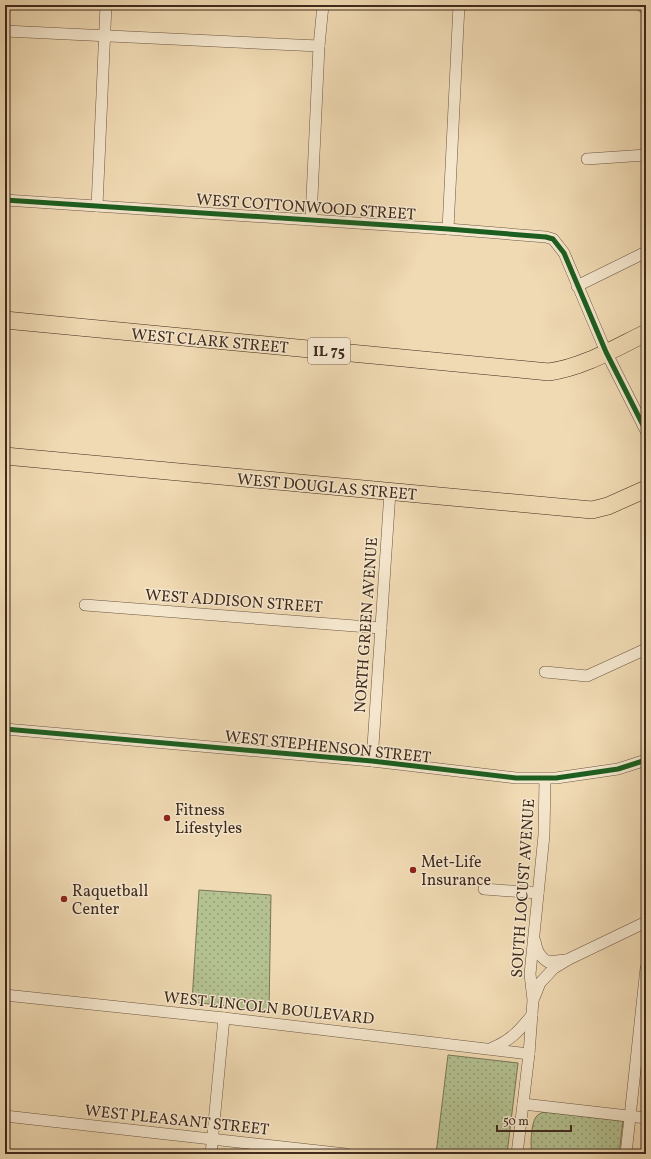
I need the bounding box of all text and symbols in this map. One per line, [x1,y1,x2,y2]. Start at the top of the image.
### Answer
street label: WEST COTTONWOOD STREET [195,189,416,227]
street label: WEST CLARK STREET [130,324,289,360]
road number: IL 75 [308,338,350,364]
street label: WEST DOUGLAS STREET [236,469,418,507]
street label: NORTH GREEN AVENUE [350,536,384,714]
street label: WEST ADDISON STREET [144,585,324,619]
street label: WEST STEPHENSON STREET [223,726,432,770]
street label: SOUTH LOCUST AVENUE [507,798,541,978]
place label: Fitness Lifestyles [175,800,242,840]
marker: Fitness Lifestyles [162,813,172,823]
place label: Met-Life Insurance [421,852,491,892]
marker: Met-Life Insurance [408,865,418,875]
place label: Raquetball Center [72,881,148,921]
marker: Raquetball Center [59,894,69,904]
street label: WEST LINCOLN BOULEVARD [162,987,376,1031]
street label: WEST PLEASANT STREET [83,1100,270,1142]
scale bar [497,1107,571,1133]
text: 50 m [503,1114,529,1130]

